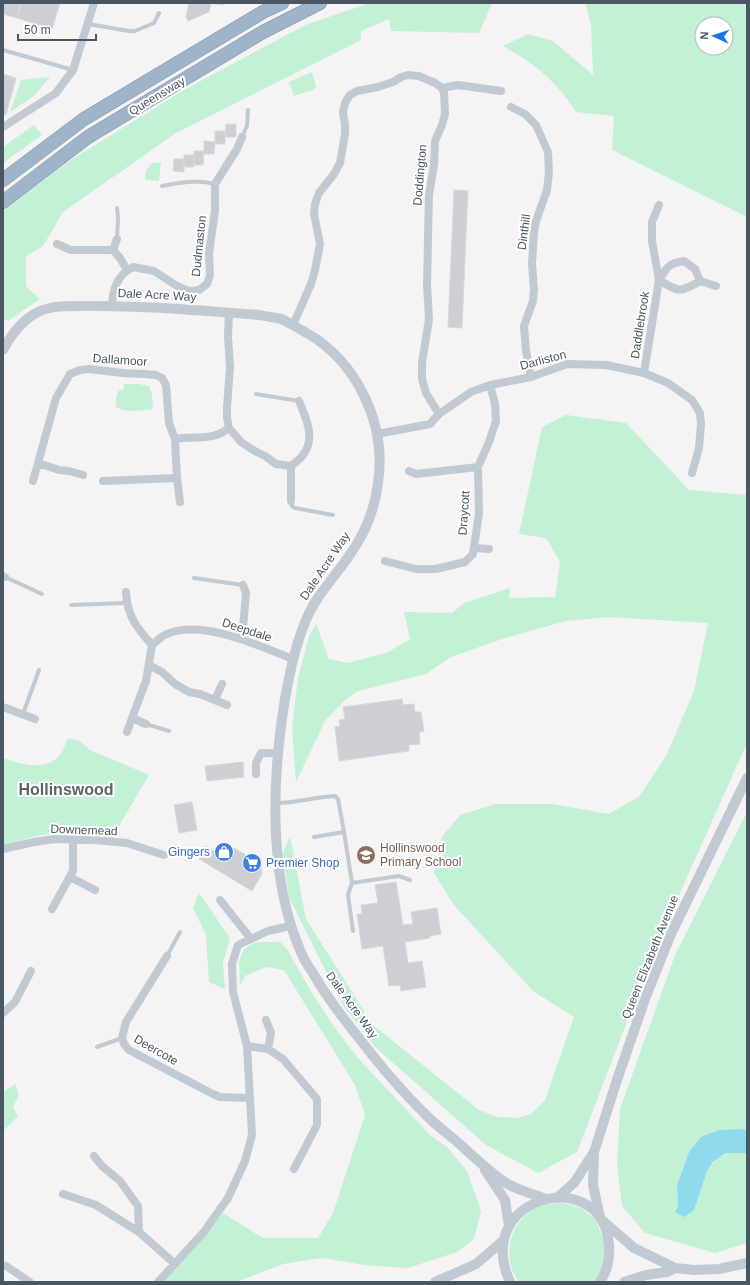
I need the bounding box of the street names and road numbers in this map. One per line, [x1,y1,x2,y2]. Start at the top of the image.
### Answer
street label: Queensway [126,74,188,118]
street label: Doddington [410,144,430,206]
street label: Dinthill [515,213,533,251]
street label: Dudmaston [189,215,209,277]
street label: Dale Acre Way [117,286,197,304]
street label: Daddlebrook [628,289,652,360]
street label: Darliston [518,347,568,373]
street label: Dallamoor [92,351,148,369]
street label: Draycott [455,490,473,536]
street label: Dale Acre Way [297,529,353,603]
street label: Deepdale [220,615,274,645]
street label: Downemead [50,822,118,838]
street label: Queen Elizabeth Avenue [619,893,681,1021]
street label: Dale Acre Way [323,969,381,1041]
street label: Deercote [131,1032,181,1068]

